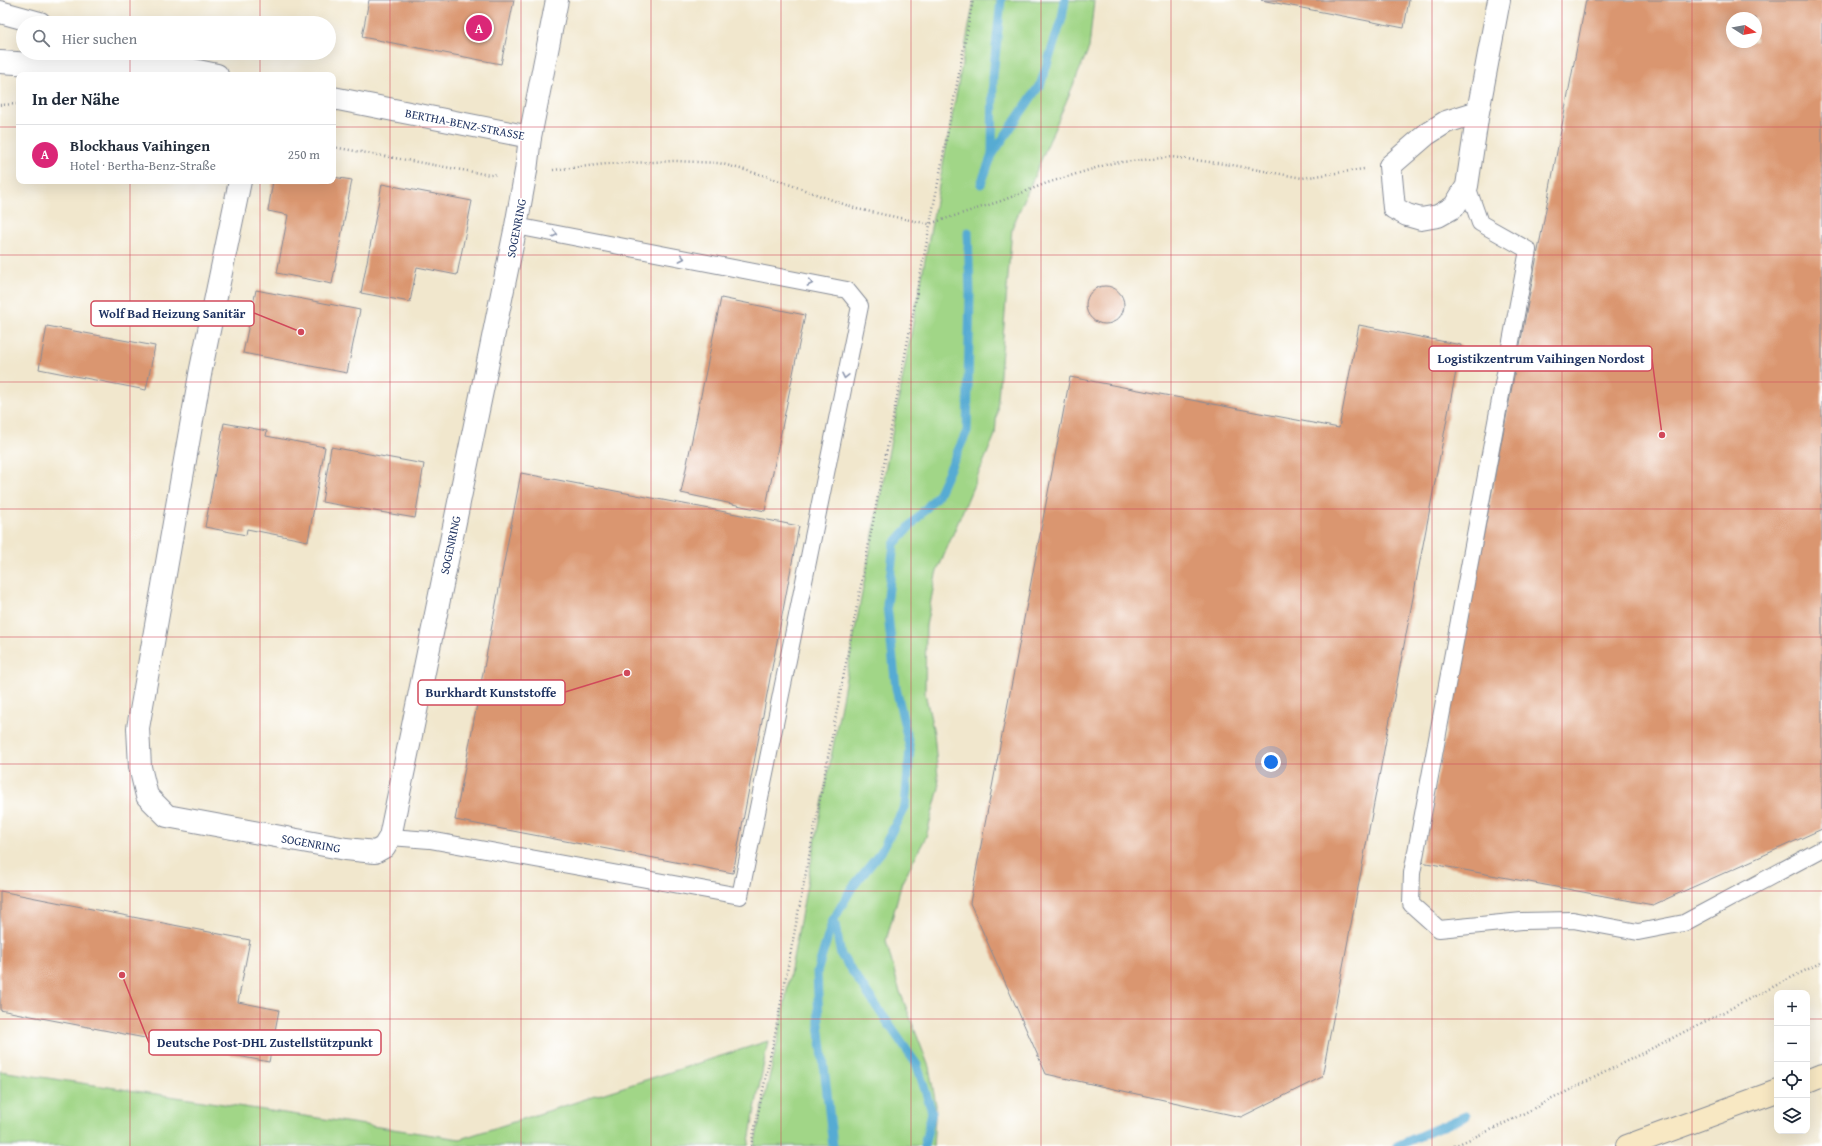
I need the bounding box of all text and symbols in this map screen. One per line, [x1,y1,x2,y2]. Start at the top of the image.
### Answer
north arrow [1726,12,1762,48]
pin: A [466,13,492,43]
search box [16,16,336,60]
icon: search [30,27,52,49]
text: Hier suchen [62,28,137,49]
text: In der Nähe [32,86,120,111]
street label: BERTHA-BENZ-STRASSE [404,104,526,144]
text: Blockhaus Vaihingen [70,135,210,156]
text: A [41,145,49,164]
text: 250 m [288,145,320,164]
text: Hotel · Bertha-Benz-Straße [70,156,216,175]
street label: SOGENRING [502,197,530,259]
one-way arrow [552,229,558,237]
one-way arrow [679,253,686,262]
one-way arrow [807,278,813,286]
callout: Wolf Bad Heizung Sanitär [91,301,254,326]
text: Wolf Bad Heizung Sanitär [98,304,246,323]
callout: Logistikzentrum Vaihingen Nordost [1429,346,1652,371]
text: Logistikzentrum Vaihingen Nordost [1437,349,1645,368]
one-way arrow [842,373,850,380]
street label: SOGENRING [435,514,465,576]
callout: Burkhardt Kunststoffe [418,680,565,705]
text: Burkhardt Kunststoffe [425,683,557,702]
your location [1261,752,1281,772]
street label: SOGENRING [280,829,342,857]
map controls [1774,990,1810,1134]
button: + [1774,990,1810,1026]
button: − [1774,1026,1810,1062]
callout: Deutsche Post-DHL Zustellstützpunkt [149,1030,381,1055]
text: Deutsche Post-DHL Zustellstützpunkt [157,1033,373,1052]
button: locate [1774,1062,1810,1098]
button: layers [1774,1098,1810,1134]

